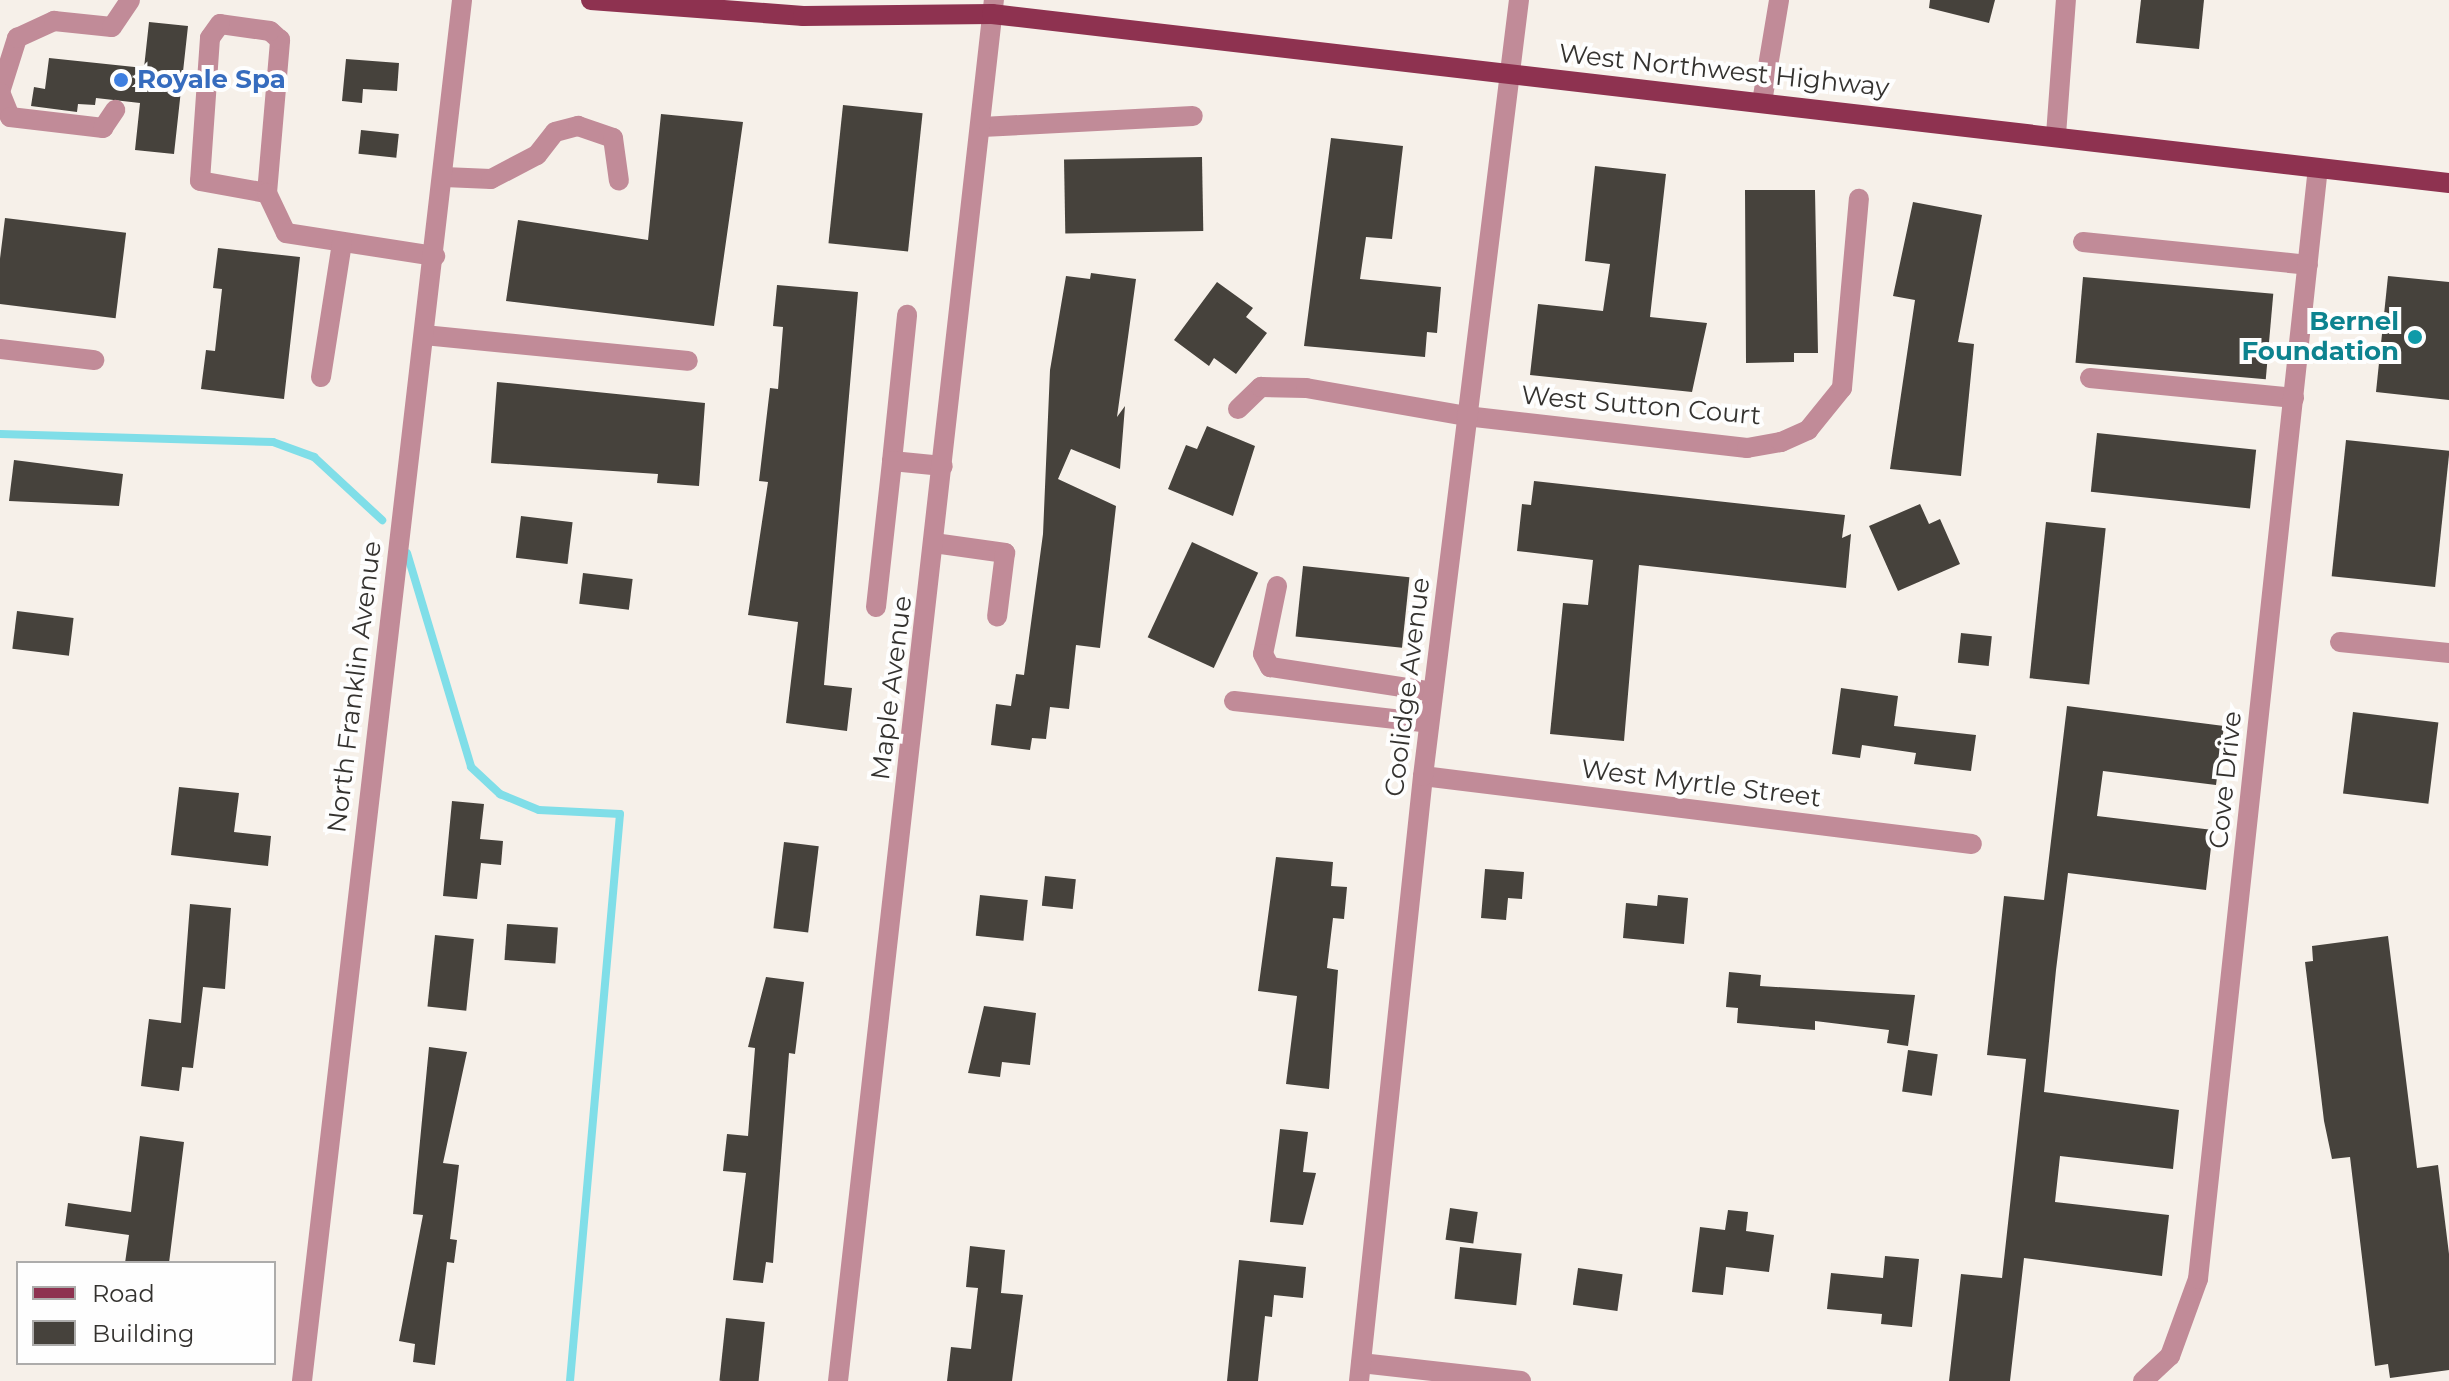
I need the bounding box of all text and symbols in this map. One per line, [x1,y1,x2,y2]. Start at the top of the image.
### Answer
street label: West Northwest Highway [1557,38,1891,104]
place label: Royale Spa [137,64,286,96]
marker: Royale Spa [112,71,130,89]
place label: Bernel Foundation [2242,306,2399,368]
marker: Bernel Foundation [2406,328,2424,346]
street label: West Sutton Court [1520,380,1762,432]
street label: North Franklin Avenue [322,539,388,835]
street label: Coolidge Avenue [1379,576,1437,798]
street label: Maple Avenue [865,594,919,782]
street label: Cove Drive [2203,710,2249,850]
street label: West Myrtle Street [1579,754,1823,814]
legend [16,1261,276,1365]
text: Road [92,1279,155,1308]
text: Building [92,1319,195,1348]

